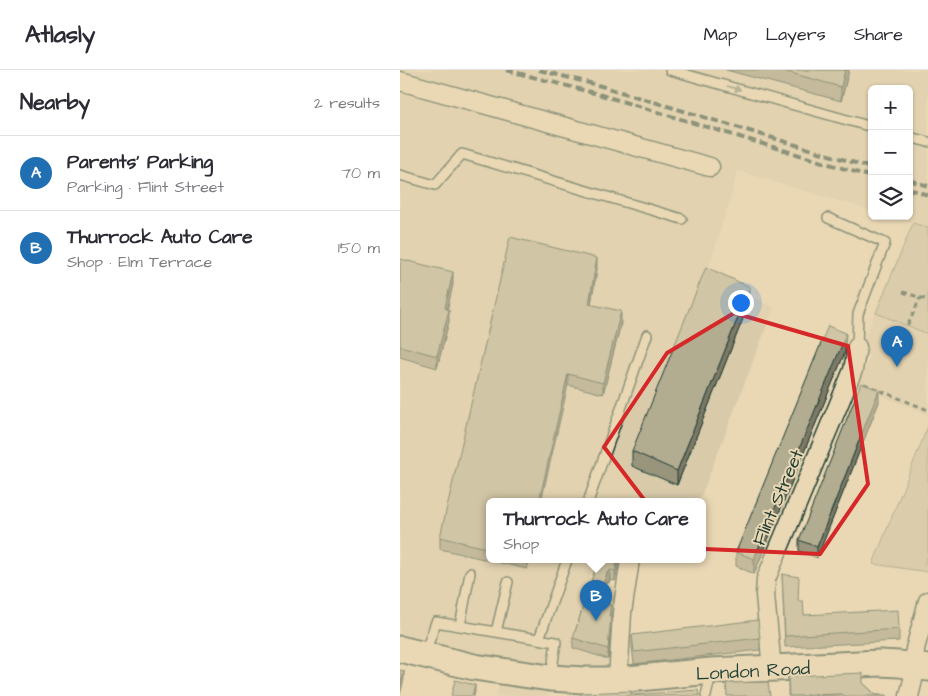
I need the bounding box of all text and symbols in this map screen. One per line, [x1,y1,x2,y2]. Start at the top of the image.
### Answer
text: Atlasly [25,18,95,52]
text: Map [703,22,737,47]
text: Layers [765,22,826,47]
text: Share [854,22,903,47]
one-way arrow [726,84,742,92]
map controls [868,85,913,220]
button: + [868,85,913,130]
text: Nearby [20,88,90,117]
text: 2 results [314,92,380,114]
button: − [868,130,913,175]
text: Parents' Parking [67,149,213,176]
text: A [31,162,41,184]
text: 70 m [341,162,380,184]
button: layers [868,175,913,220]
text: Parking · Flint Street [67,176,224,198]
text: Thurrock Auto Care [67,224,253,251]
text: B [30,237,42,259]
text: 150 m [338,237,380,259]
text: Shop · Elm Terrace [67,251,212,273]
your location [728,290,754,316]
pin: A [881,326,913,367]
street label: Flint Street [746,445,811,550]
popup [486,498,706,563]
text: Thurrock Auto Care [503,506,689,533]
text: Shop [503,533,539,555]
pin: B [580,580,612,621]
street label: London Road [695,655,811,688]

